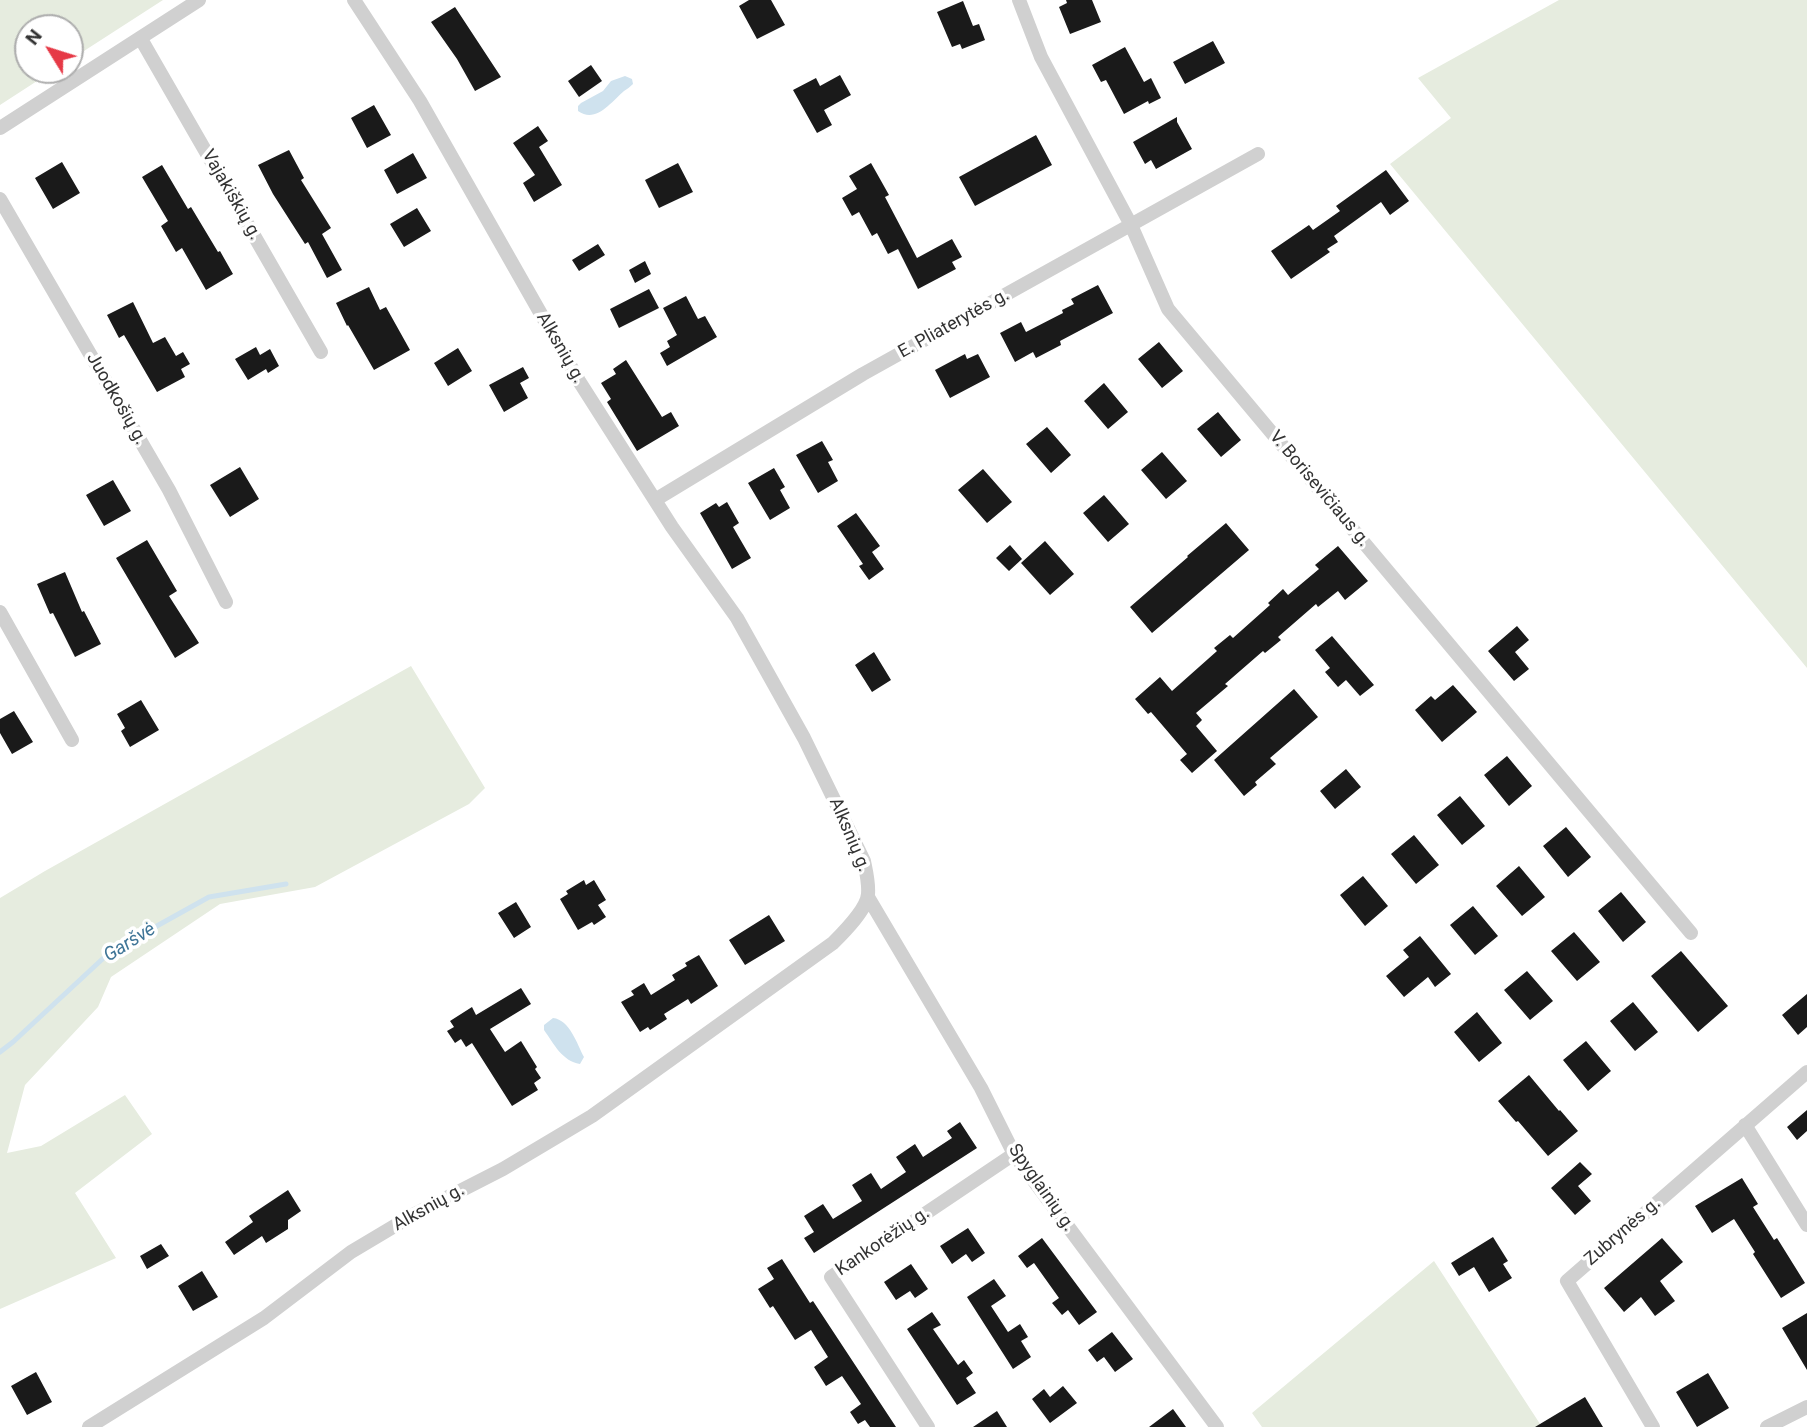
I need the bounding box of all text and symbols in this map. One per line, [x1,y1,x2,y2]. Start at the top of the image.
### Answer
north arrow [14,14,84,84]
text: N [20,25,47,49]
street label: Vajakiškių g. [197,146,265,244]
street label: E. Pliaterytės g. [895,285,1013,363]
street label: Alksnių g. [531,309,589,387]
street label: Juodkošių g. [81,349,151,449]
street label: V. Borisevičiaus g. [1264,427,1374,551]
street label: Alksnių g. [824,795,874,875]
water label: Garšvė [100,918,160,968]
street label: Spyglainių g. [1003,1140,1079,1236]
street label: Alksnių g. [390,1180,468,1236]
street label: Zubrynės g. [1581,1193,1665,1271]
street label: Kankorėžių g. [832,1203,934,1281]

